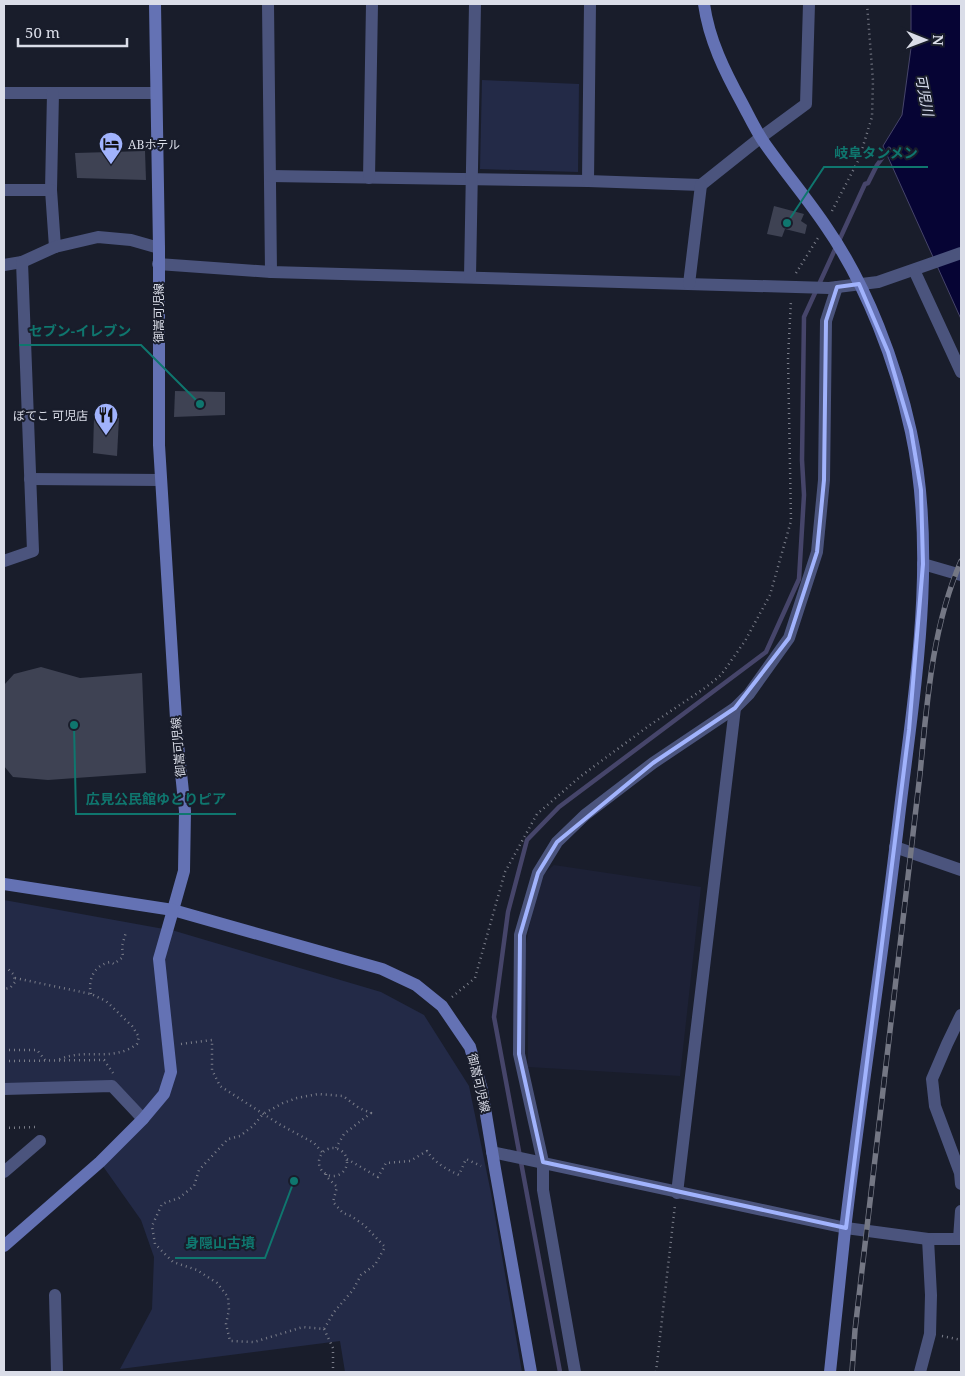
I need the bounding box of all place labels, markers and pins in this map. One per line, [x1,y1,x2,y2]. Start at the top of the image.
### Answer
hotel icon: ABホテル [98,131,124,165]
place label: ABホテル [128,136,180,153]
callout: 岐阜タンメン [824,138,928,167]
callout: セブン-イレブン [19,316,141,345]
restaurant icon: ぼてこ 可児店 [93,402,119,436]
place label: ぼてこ 可児店 [13,407,88,424]
callout: 広見公民館ゆとりピア [76,785,236,814]
callout: 身隠山古墳 [175,1229,265,1258]

